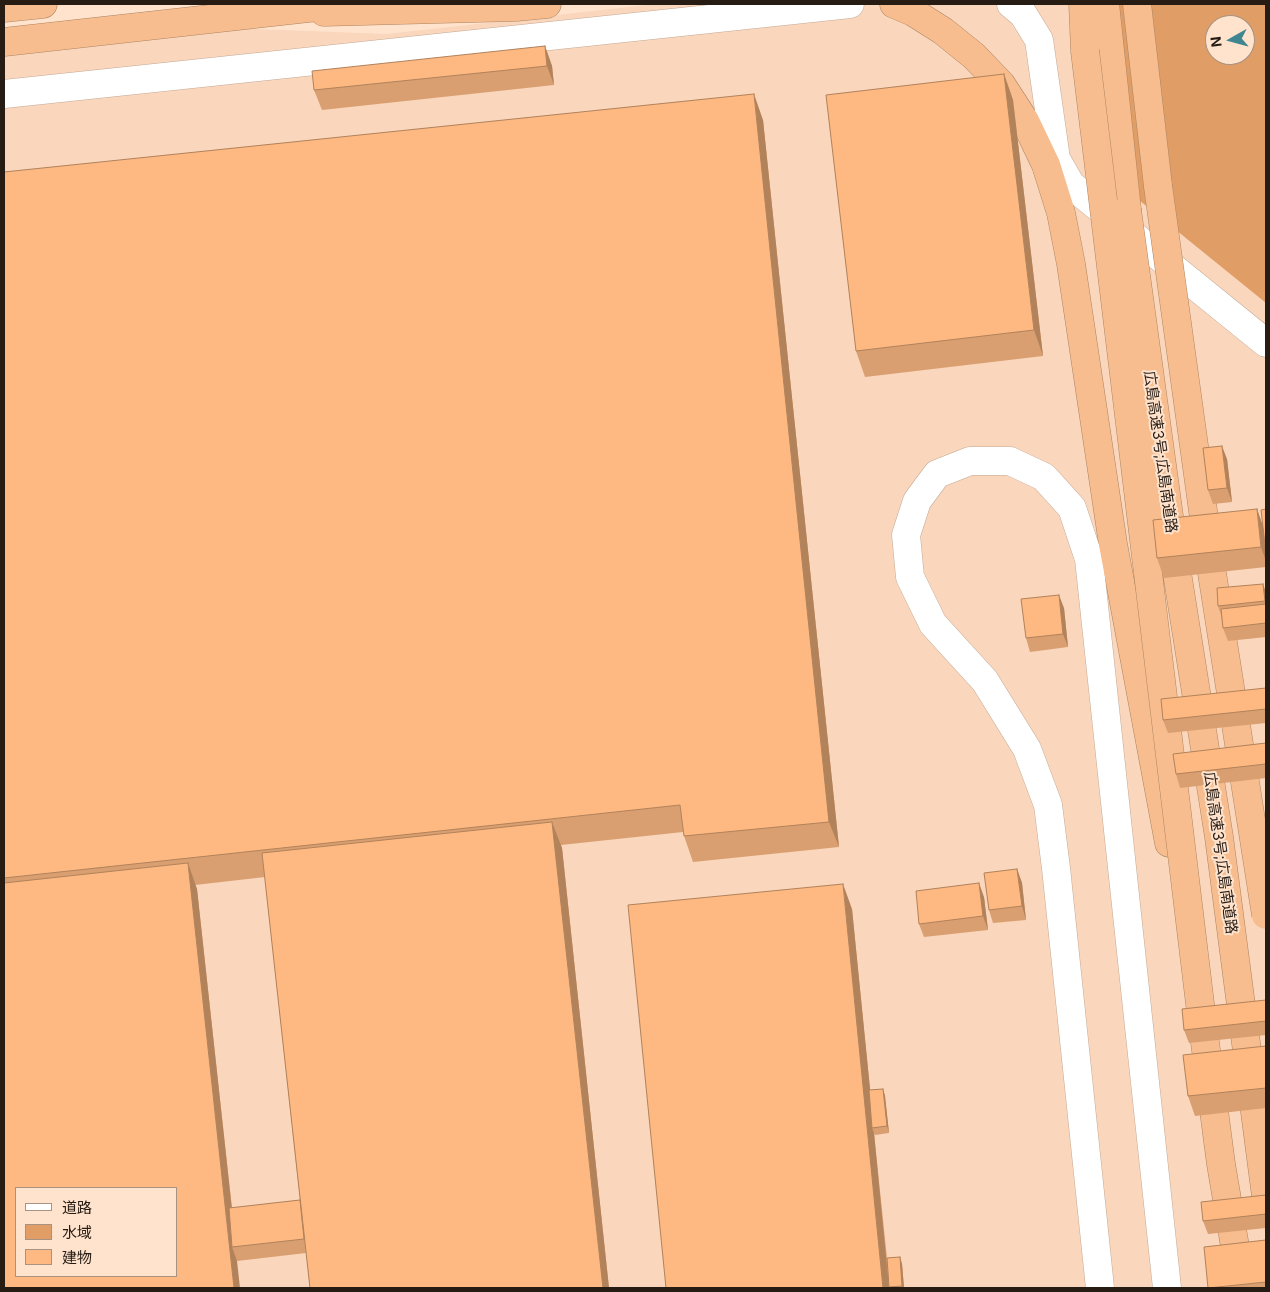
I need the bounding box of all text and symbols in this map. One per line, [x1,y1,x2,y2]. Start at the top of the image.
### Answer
north arrow [1205,15,1255,65]
text: N [1207,35,1225,48]
street label: 広島高速3号;広島南道路 [1140,370,1180,534]
street label: 広島高速3号;広島南道路 [1200,771,1240,935]
legend [15,1187,178,1277]
text: 道路 [62,1198,92,1217]
text: 水域 [62,1223,92,1242]
text: 建物 [62,1248,92,1267]

